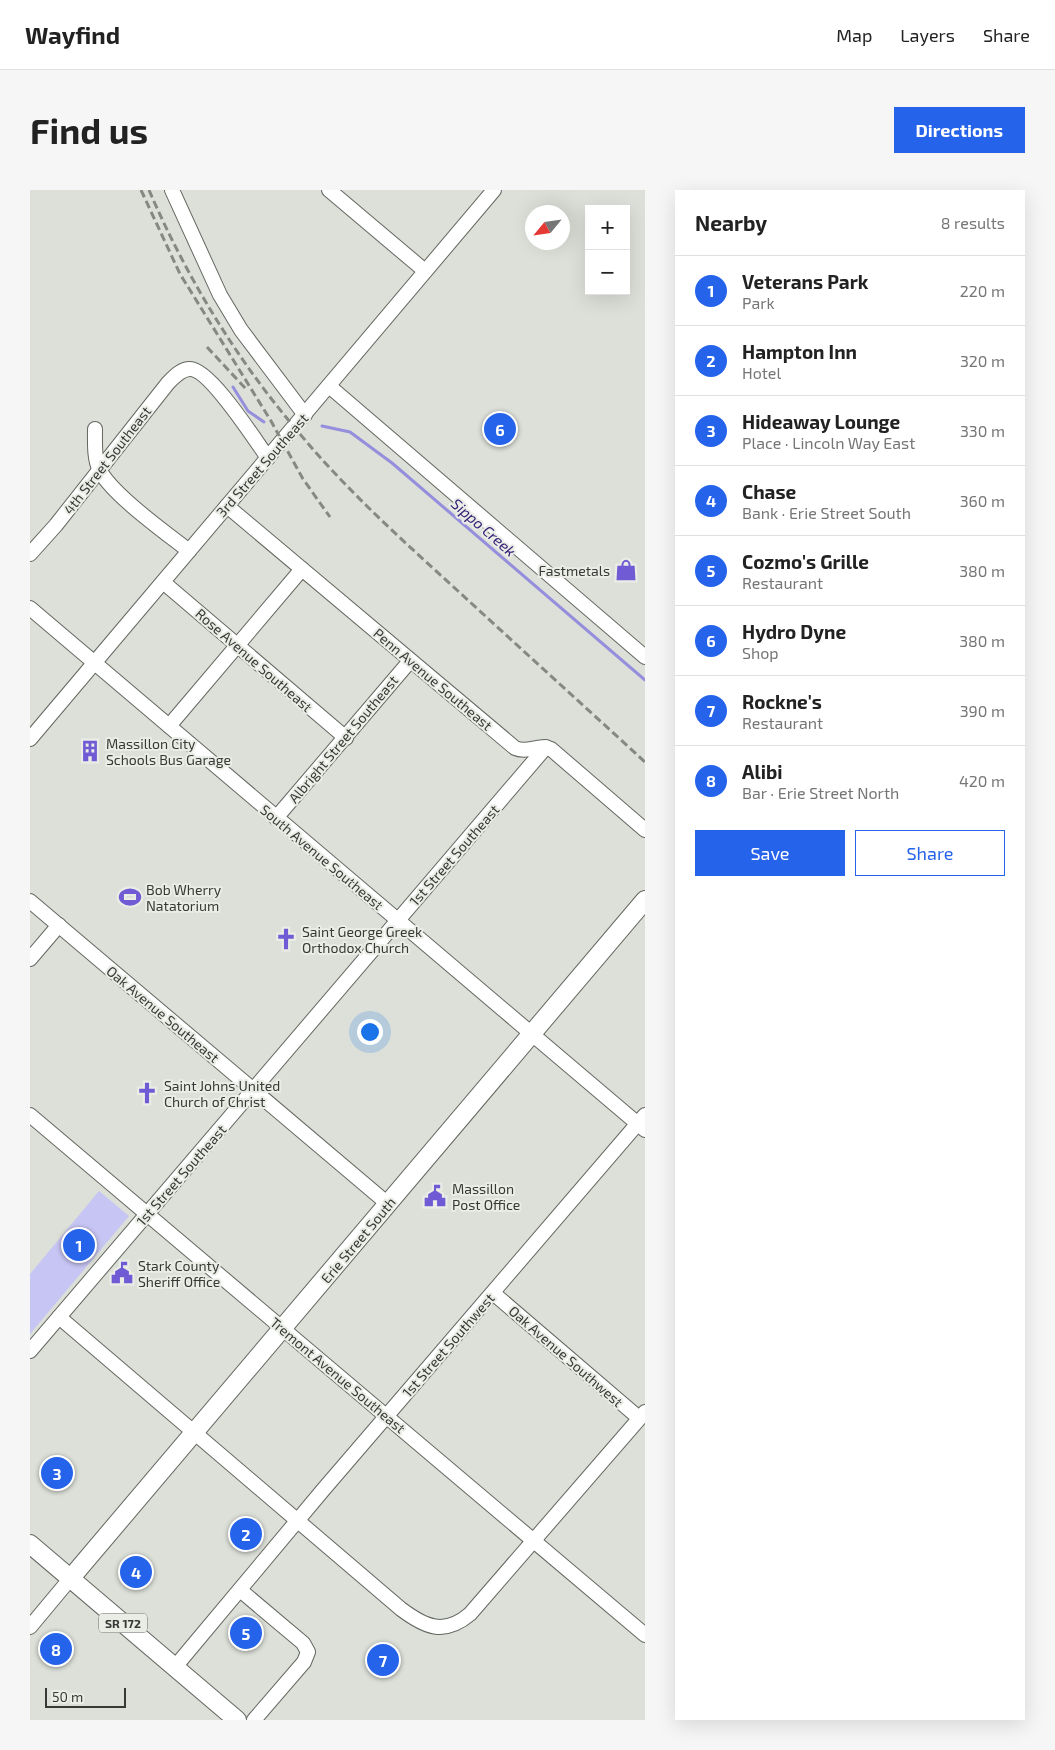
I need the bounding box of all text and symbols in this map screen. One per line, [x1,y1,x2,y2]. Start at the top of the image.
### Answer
text: Wayfind [25,20,120,49]
text: Map [836,24,872,46]
text: Layers [900,24,955,46]
text: Share [983,24,1030,46]
button: Directions [894,107,1025,153]
text: Find us [30,109,148,151]
north arrow [525,205,570,250]
map controls [585,205,630,295]
button: + [585,205,630,250]
text: Nearby [695,210,767,235]
text: 8 results [941,213,1005,232]
button: − [585,250,630,295]
text: Veterans Park [742,270,868,293]
text: 1 [708,281,714,300]
text: 220 m [960,281,1005,300]
text: Park [742,293,775,312]
text: Hampton Inn [742,340,857,363]
text: 2 [706,351,716,370]
text: 320 m [960,351,1005,370]
text: Hotel [742,363,781,382]
street label: 4th Street Southeast [60,403,154,517]
street label: 3rd Street Southeast [213,410,311,520]
pin: 6 [484,410,516,448]
text: Hideaway Lounge [742,410,900,433]
text: 3 [706,421,716,440]
text: 330 m [960,421,1005,440]
text: Place · Lincoln Way East [742,433,915,452]
text: Chase [742,480,796,503]
text: 4 [706,491,716,510]
text: 360 m [960,491,1005,510]
water label: Sippo Creek [448,494,520,560]
text: Bank · Erie Street South [742,503,911,522]
text: Cozmo's Grille [742,550,869,573]
shop icon: Fastmetals [613,557,639,583]
text: 5 [707,561,715,580]
text: 380 m [959,561,1005,580]
place label: Fastmetals [539,562,610,579]
text: Restaurant [742,573,823,592]
street label: Rose Avenue Southeast [192,605,316,715]
text: Hydro Dyne [742,620,846,643]
street label: Penn Avenue Southeast [370,624,496,734]
text: 6 [706,631,716,650]
text: 380 m [959,631,1005,650]
text: Shop [742,643,779,662]
street label: Albright Street Southeast [285,672,401,806]
text: Rockne's [742,690,822,713]
text: 7 [707,701,715,720]
text: 390 m [960,701,1005,720]
text: Restaurant [742,713,823,732]
place label: Massillon City Schools Bus Garage [106,735,231,768]
building icon: Massillon City Schools Bus Garage [77,738,103,764]
text: Alibi [742,760,782,783]
text: 8 [706,771,716,790]
text: 420 m [959,771,1005,790]
text: Bar · Erie Street North [742,783,899,802]
street label: South Avenue Southeast [257,801,387,913]
street label: 1st Street Southeast [406,801,502,909]
button: Save [695,830,845,876]
button: Share [855,830,1005,876]
place label: Bob Wherry Natatorium [146,881,222,914]
sports icon: Bob Wherry Natatorium [117,884,143,910]
place label: Saint George Greek Orthodox Church [302,923,422,956]
church icon: Saint George Greek Orthodox Church [273,926,299,952]
street label: Oak Avenue Southeast [103,962,223,1066]
your location [357,1019,383,1045]
place label: Saint Johns United Church of Christ [164,1077,280,1110]
church icon: Saint Johns United Church of Christ [134,1080,160,1106]
street label: 1st Street Southeast [133,1121,229,1229]
place label: Massillon Post Office [452,1180,520,1213]
public building icon: Massillon Post Office [422,1183,448,1209]
street label: Erie Street South [317,1194,399,1286]
pin: 1 [63,1226,95,1264]
place label: Stark County Sheriff Office [138,1257,220,1290]
public building icon: Stark County Sheriff Office [109,1260,135,1286]
street label: 1st Street Southwest [398,1290,498,1400]
street label: Oak Avenue Southwest [505,1302,627,1410]
street label: Tremont Avenue Southeast [267,1313,409,1437]
pin: 3 [41,1454,73,1492]
pin: 2 [230,1515,262,1553]
pin: 4 [120,1553,152,1591]
road number: SR 172 [99,1614,147,1632]
pin: 5 [230,1614,262,1652]
pin: 8 [40,1630,72,1668]
pin: 7 [367,1641,399,1679]
scale bar [45,1685,126,1708]
text: 50 m [52,1688,83,1705]

